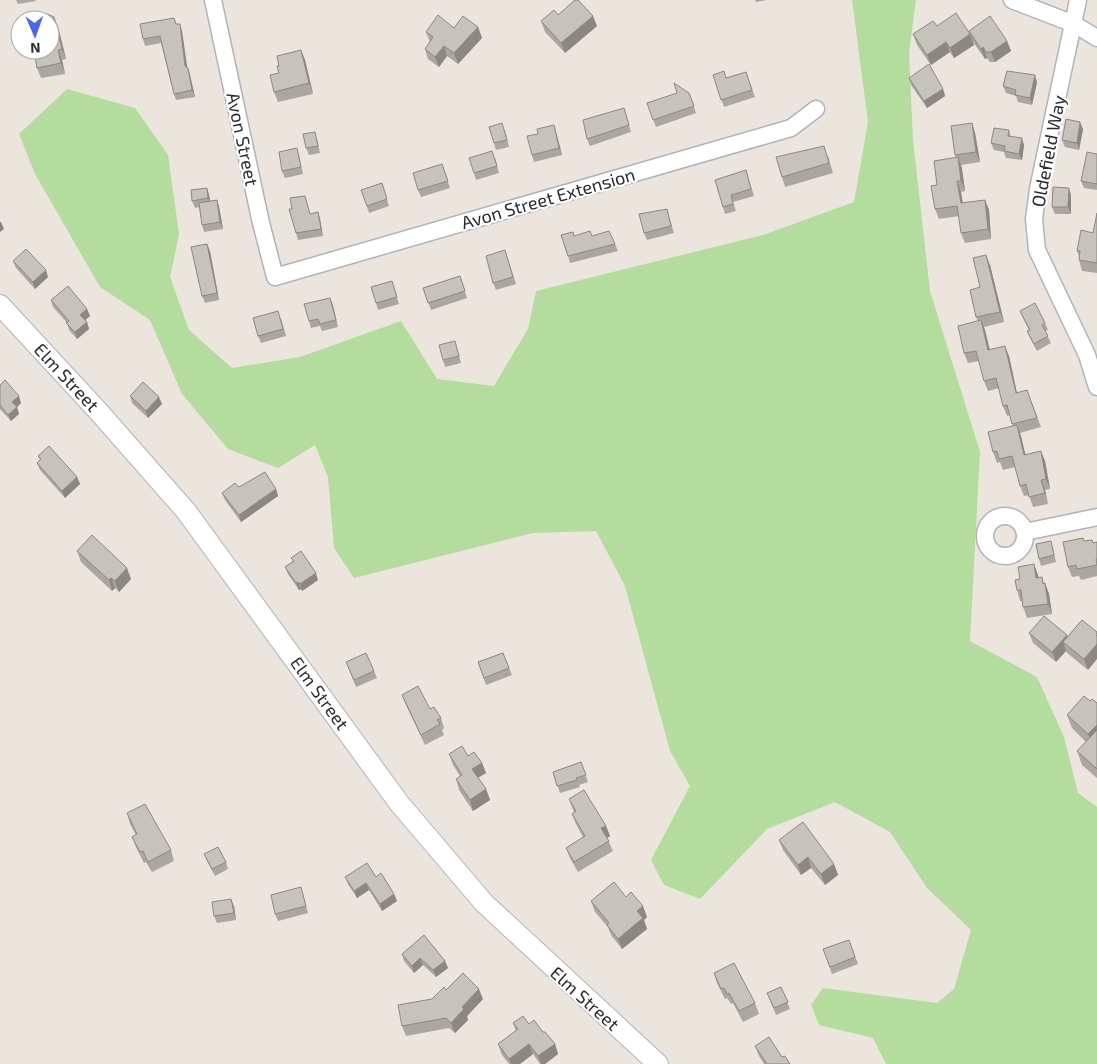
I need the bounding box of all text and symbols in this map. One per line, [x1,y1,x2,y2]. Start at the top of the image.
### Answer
north arrow [10,10,60,60]
text: N [30,40,41,57]
street label: Avon Street [222,90,264,188]
street label: Oldefield Way [1026,93,1070,209]
street label: Avon Street Extension [459,163,637,233]
street label: Elm Street [30,338,104,416]
street label: Elm Street [286,652,354,734]
street label: Elm Street [546,961,624,1035]

